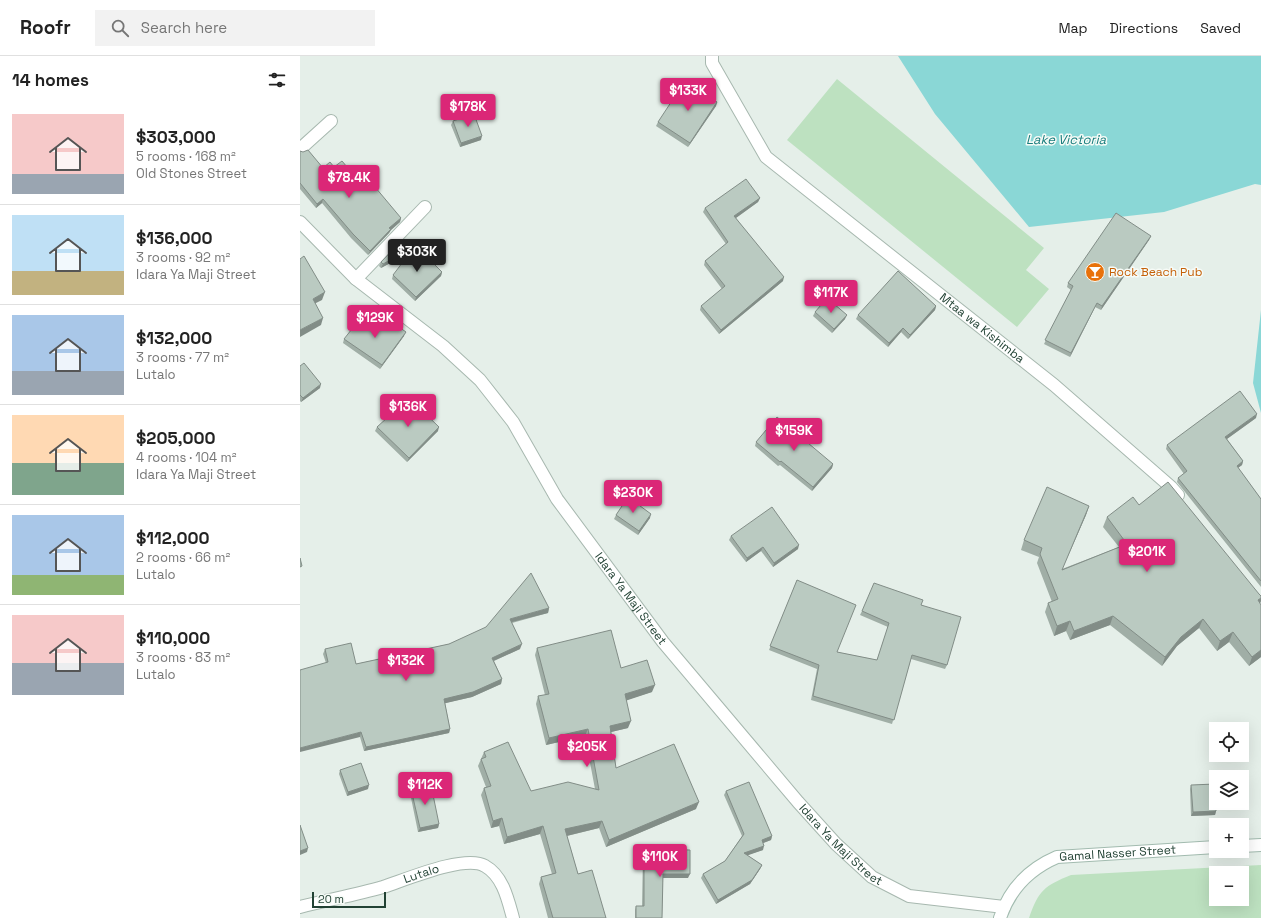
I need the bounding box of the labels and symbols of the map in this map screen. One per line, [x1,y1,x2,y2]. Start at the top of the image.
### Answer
pin: $133K [660,78,716,112]
pin: $178K [440,94,496,128]
water label: Lake Victoria [1026,131,1107,148]
pin: $78.4K [316,165,382,199]
pin: $303K [389,239,445,273]
bar icon: Rock Beach Pub [1084,261,1106,283]
place label: Rock Beach Pub [1109,264,1203,280]
pin: $117K [803,280,859,314]
street label: Mtaa wa Kishimba [936,289,1028,367]
pin: $129K [347,305,403,339]
pin: $136K [380,394,436,428]
pin: $159K [766,418,822,452]
pin: $230K [605,480,661,514]
pin: $201K [1119,539,1175,573]
street label: Idara Ya Maji Street [591,549,670,648]
pin: $132K [378,648,434,682]
pin: $205K [559,734,615,768]
pin: $112K [397,772,453,806]
street label: Idara Ya Maji Street [795,800,885,889]
street label: Gamal Nasser Street [1059,842,1177,865]
pin: $110K [632,844,688,878]
street label: Lutalo [401,861,441,887]
scale bar [312,890,386,909]

